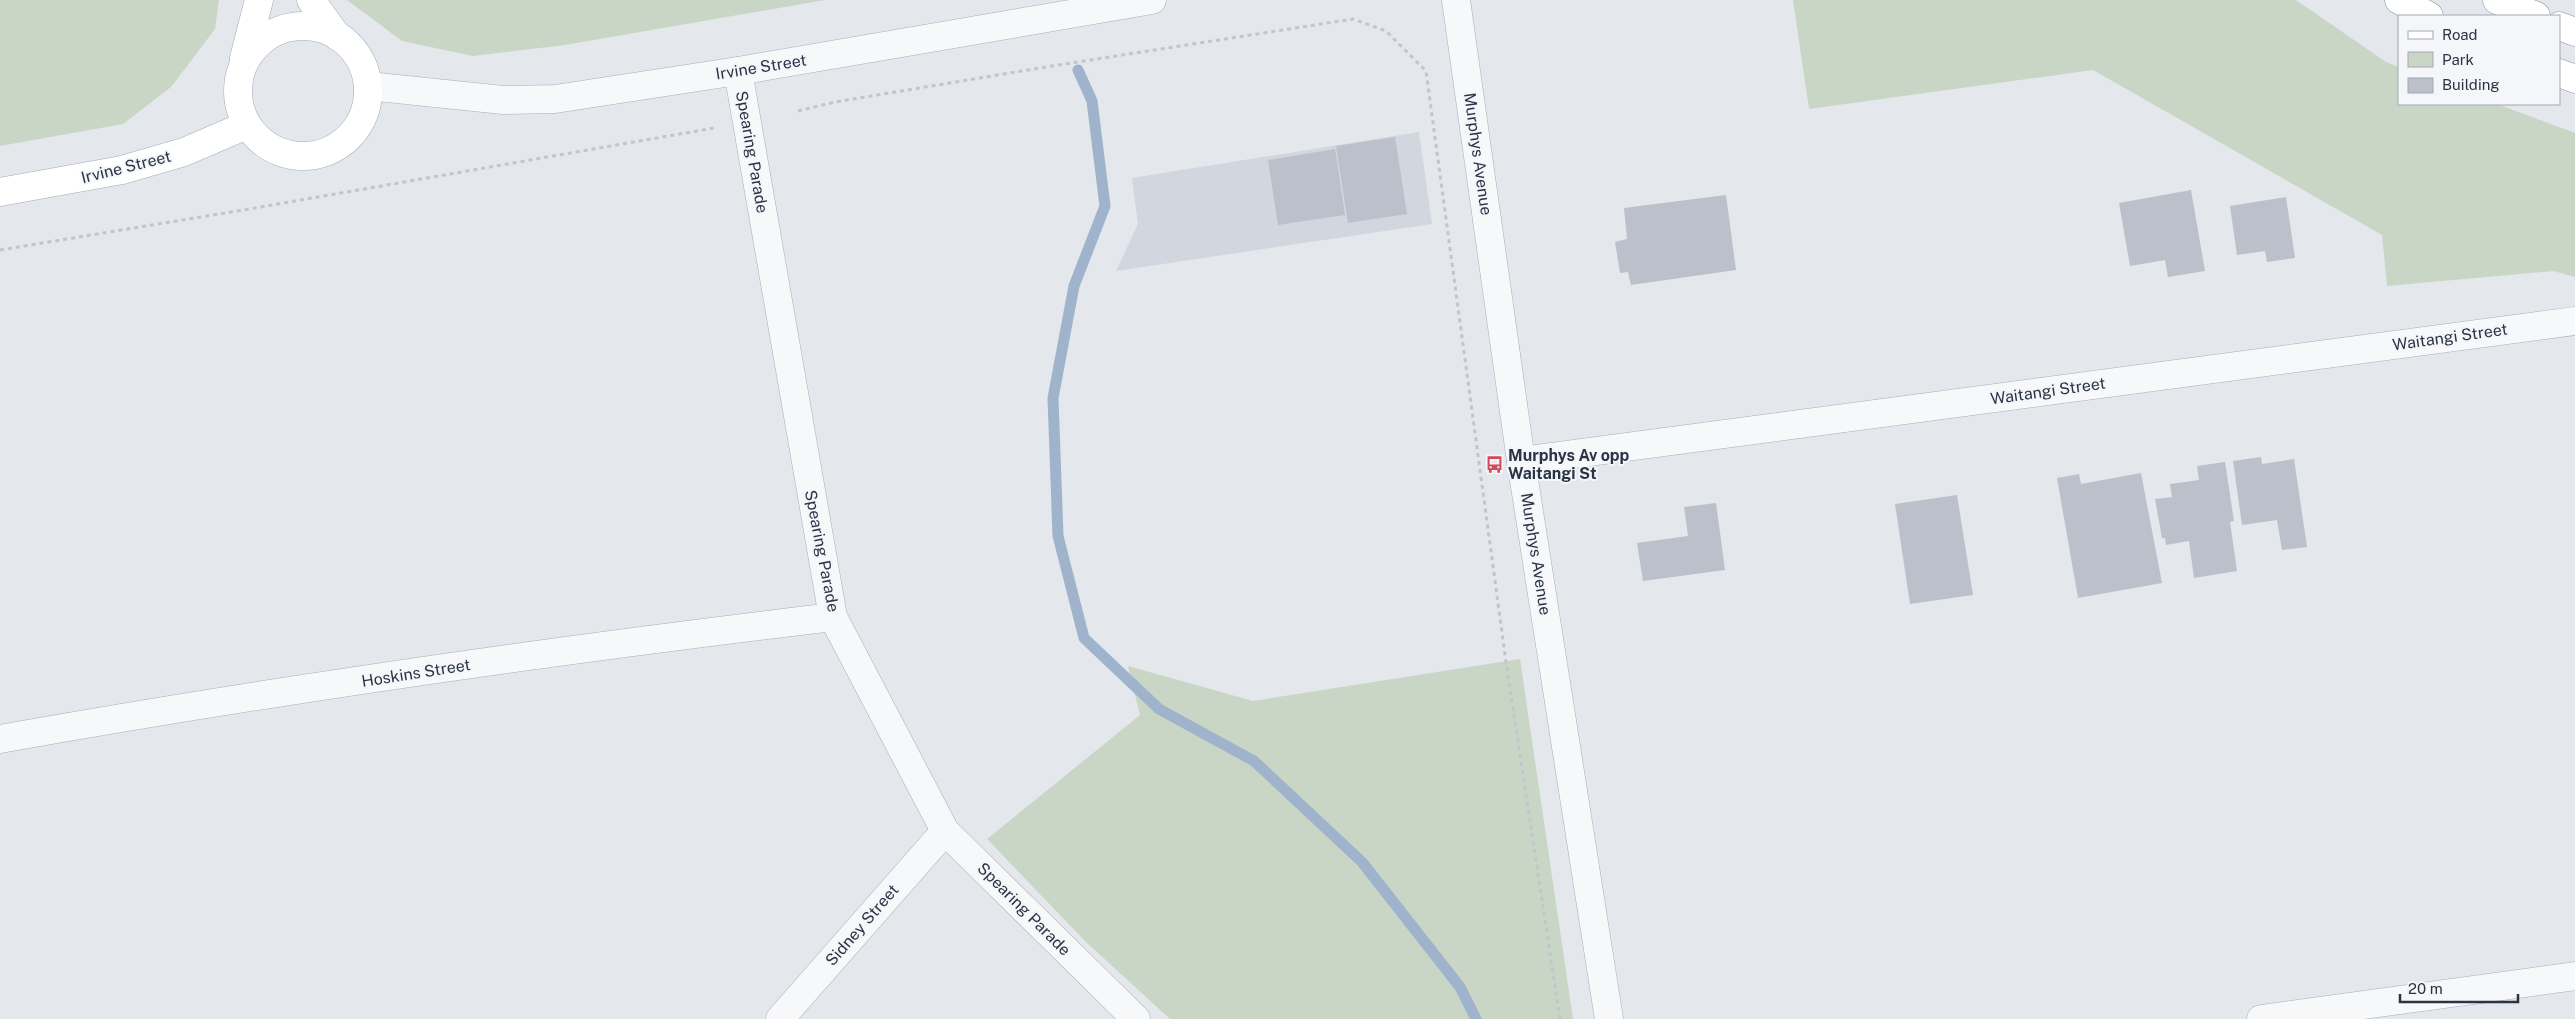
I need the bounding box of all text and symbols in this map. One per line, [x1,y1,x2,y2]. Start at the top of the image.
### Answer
legend [2398,15,2560,105]
text: Road [2442,26,2478,43]
street label: Irvine Street [714,50,808,84]
text: Park [2442,51,2474,68]
text: Building [2442,76,2500,93]
street label: Spearing Parade [732,89,772,215]
street label: Murphys Avenue [1460,91,1496,217]
street label: Irvine Street [79,147,173,187]
street label: Waitangi Street [2391,320,2509,354]
street label: Waitangi Street [1989,374,2107,408]
place label: Murphys Av opp Waitangi St [1508,446,1630,483]
bus stop icon: Murphys Av opp Waitangi St [1484,454,1504,474]
street label: Spearing Parade [801,488,843,614]
street label: Murphys Avenue [1517,491,1555,617]
street label: Hoskins Street [360,655,472,691]
street label: Spearing Parade [974,859,1074,959]
street label: Sidney Street [821,880,903,970]
scale bar [2400,972,2518,1004]
text: 20 m [2408,980,2443,997]

